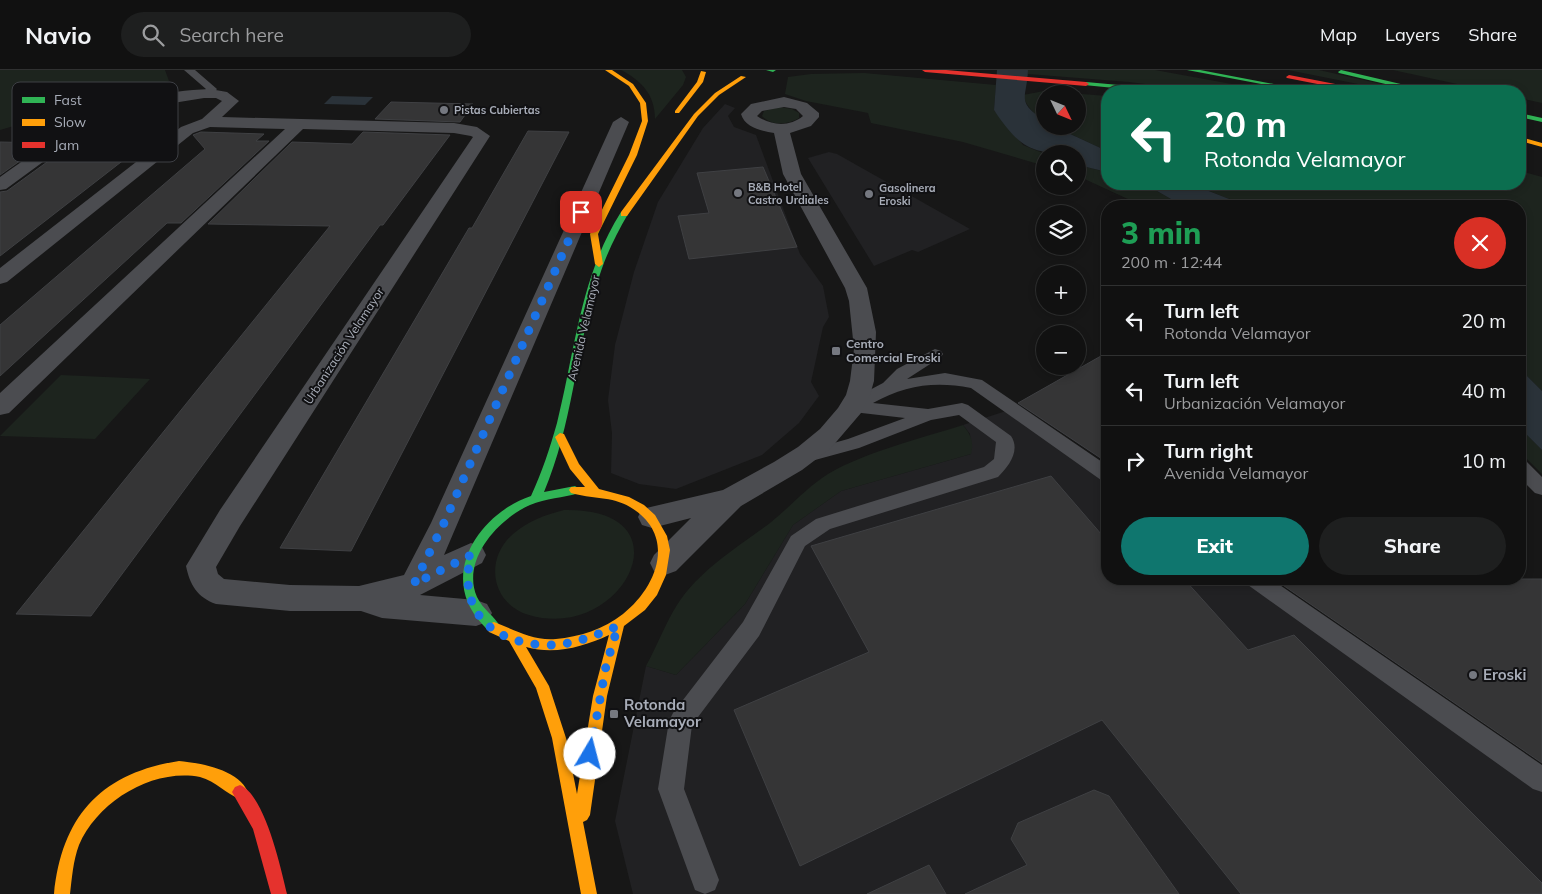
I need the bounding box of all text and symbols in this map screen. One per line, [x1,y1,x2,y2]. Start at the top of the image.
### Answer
search box [121,12,471,57]
text: Navio [25,20,91,50]
icon: search [139,21,167,49]
text: Search here [179,23,284,47]
text: Map [1320,23,1357,46]
text: Layers [1385,23,1440,46]
text: Share [1468,23,1517,46]
legend [12,82,178,162]
north arrow [1036,85,1086,135]
map controls [1036,85,1086,375]
text: Fast [54,91,82,109]
text: 20 m [1204,102,1287,146]
place label: Pistas Cubiertas [454,103,540,117]
marker: Pistas Cubiertas [438,104,450,116]
icon: left [1121,105,1186,170]
text: Slow [54,113,86,131]
text: Jam [54,136,79,154]
button: search [1036,145,1086,195]
text: Rotonda Velamayor [1204,145,1406,173]
place label: B&B Hotel Castro Urdiales [748,180,829,207]
place label: Gasolinera Eroski [879,181,936,208]
marker: B&B Hotel Castro Urdiales [732,187,744,199]
marker: Gasolinera Eroski [863,188,875,200]
pin [560,191,602,233]
icon: arrive [567,198,595,226]
button: layers [1036,205,1086,255]
text: 3 min [1121,214,1201,252]
button: close [1454,217,1506,269]
text: 200 m · 12:44 [1121,252,1222,272]
button: + [1036,265,1086,315]
street label: Avenida Velamayor [564,273,603,382]
street label: Urbanización Velamayor [300,284,387,407]
text: Turn left [1164,299,1239,323]
icon: left [1121,307,1149,335]
text: 20 m [1462,309,1506,333]
text: Rotonda Velamayor [1164,323,1311,343]
button: − [1036,325,1086,375]
place label: Centro Comercial Eroski [846,336,941,365]
marker: Centro Comercial Eroski [830,345,842,357]
text: Turn left [1164,369,1239,393]
icon: left [1121,377,1149,405]
text: 40 m [1462,379,1506,403]
text: Urbanización Velamayor [1164,393,1345,413]
text: Turn right [1164,439,1253,463]
icon: right [1121,447,1149,475]
text: 10 m [1462,449,1506,473]
text: Avenida Velamayor [1164,463,1308,483]
button: Exit [1121,517,1309,575]
button: Share [1319,517,1506,575]
place label: Eroski [1483,665,1526,684]
marker: Eroski [1467,669,1479,681]
place label: Rotonda Velamayor [623,695,701,731]
marker: Rotonda Velamayor [608,708,620,720]
position arrow [563,727,615,779]

